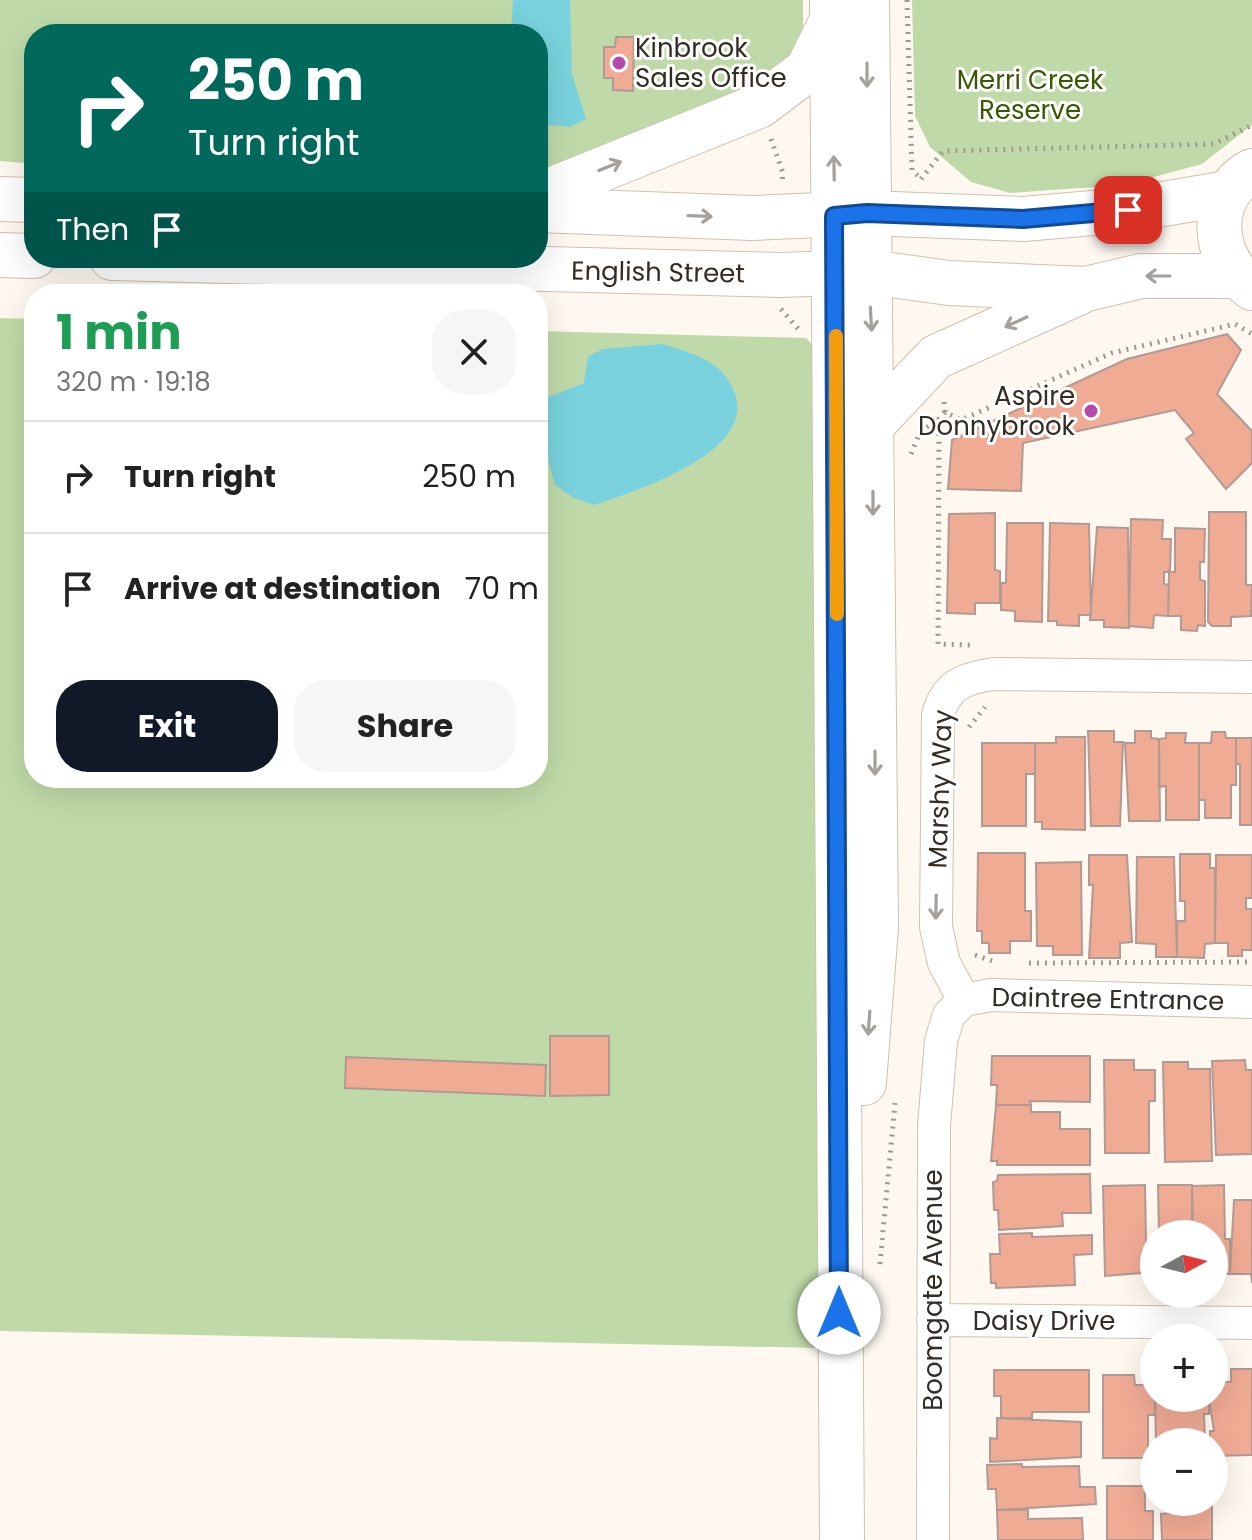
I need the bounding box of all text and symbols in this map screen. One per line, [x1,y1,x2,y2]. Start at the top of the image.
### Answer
place label: Kinbrook Sales Office [635,30,787,96]
text: 250 m [188,41,364,120]
marker: Kinbrook Sales Office [610,54,628,72]
icon: right [56,56,160,160]
one-way arrow [859,61,875,88]
park label: Merri Creek Reserve [957,62,1104,128]
text: Turn right [188,117,359,168]
one-way arrow [826,155,841,182]
one-way arrow [597,158,622,172]
pin [1094,176,1162,244]
icon: arrive [1106,188,1150,232]
text: Then [56,208,129,251]
icon: arrive [145,208,189,252]
one-way arrow [686,209,713,224]
street label: English Street [571,252,745,292]
one-way arrow [1145,268,1172,284]
text: 1 min [56,299,182,366]
one-way arrow [864,305,879,332]
button: close [432,310,516,394]
one-way arrow [1004,315,1028,330]
text: 320 m · 19:18 [56,364,211,400]
place label: Aspire Donnybrook [918,378,1076,444]
marker: Aspire Donnybrook [1082,402,1100,420]
icon: right [56,455,100,499]
text: Turn right [124,455,276,498]
text: 250 m [422,455,516,498]
one-way arrow [865,489,881,516]
icon: arrive [56,567,100,611]
text: Arrive at destination [124,567,441,610]
text: 70 m [465,567,539,610]
button: Exit [56,680,278,772]
button: Share [294,680,516,772]
street label: Marshy Way [919,709,961,869]
one-way arrow [867,749,883,776]
one-way arrow [928,893,944,920]
street label: Daintree Entrance [991,979,1225,1019]
one-way arrow [861,1009,876,1036]
street label: Boomgate Avenue [915,1169,951,1411]
north arrow [1140,1220,1228,1308]
map controls [1140,1220,1228,1516]
position arrow [797,1271,881,1355]
street label: Daisy Drive [973,1303,1115,1339]
button: + [1140,1324,1228,1412]
button: − [1140,1428,1228,1516]

